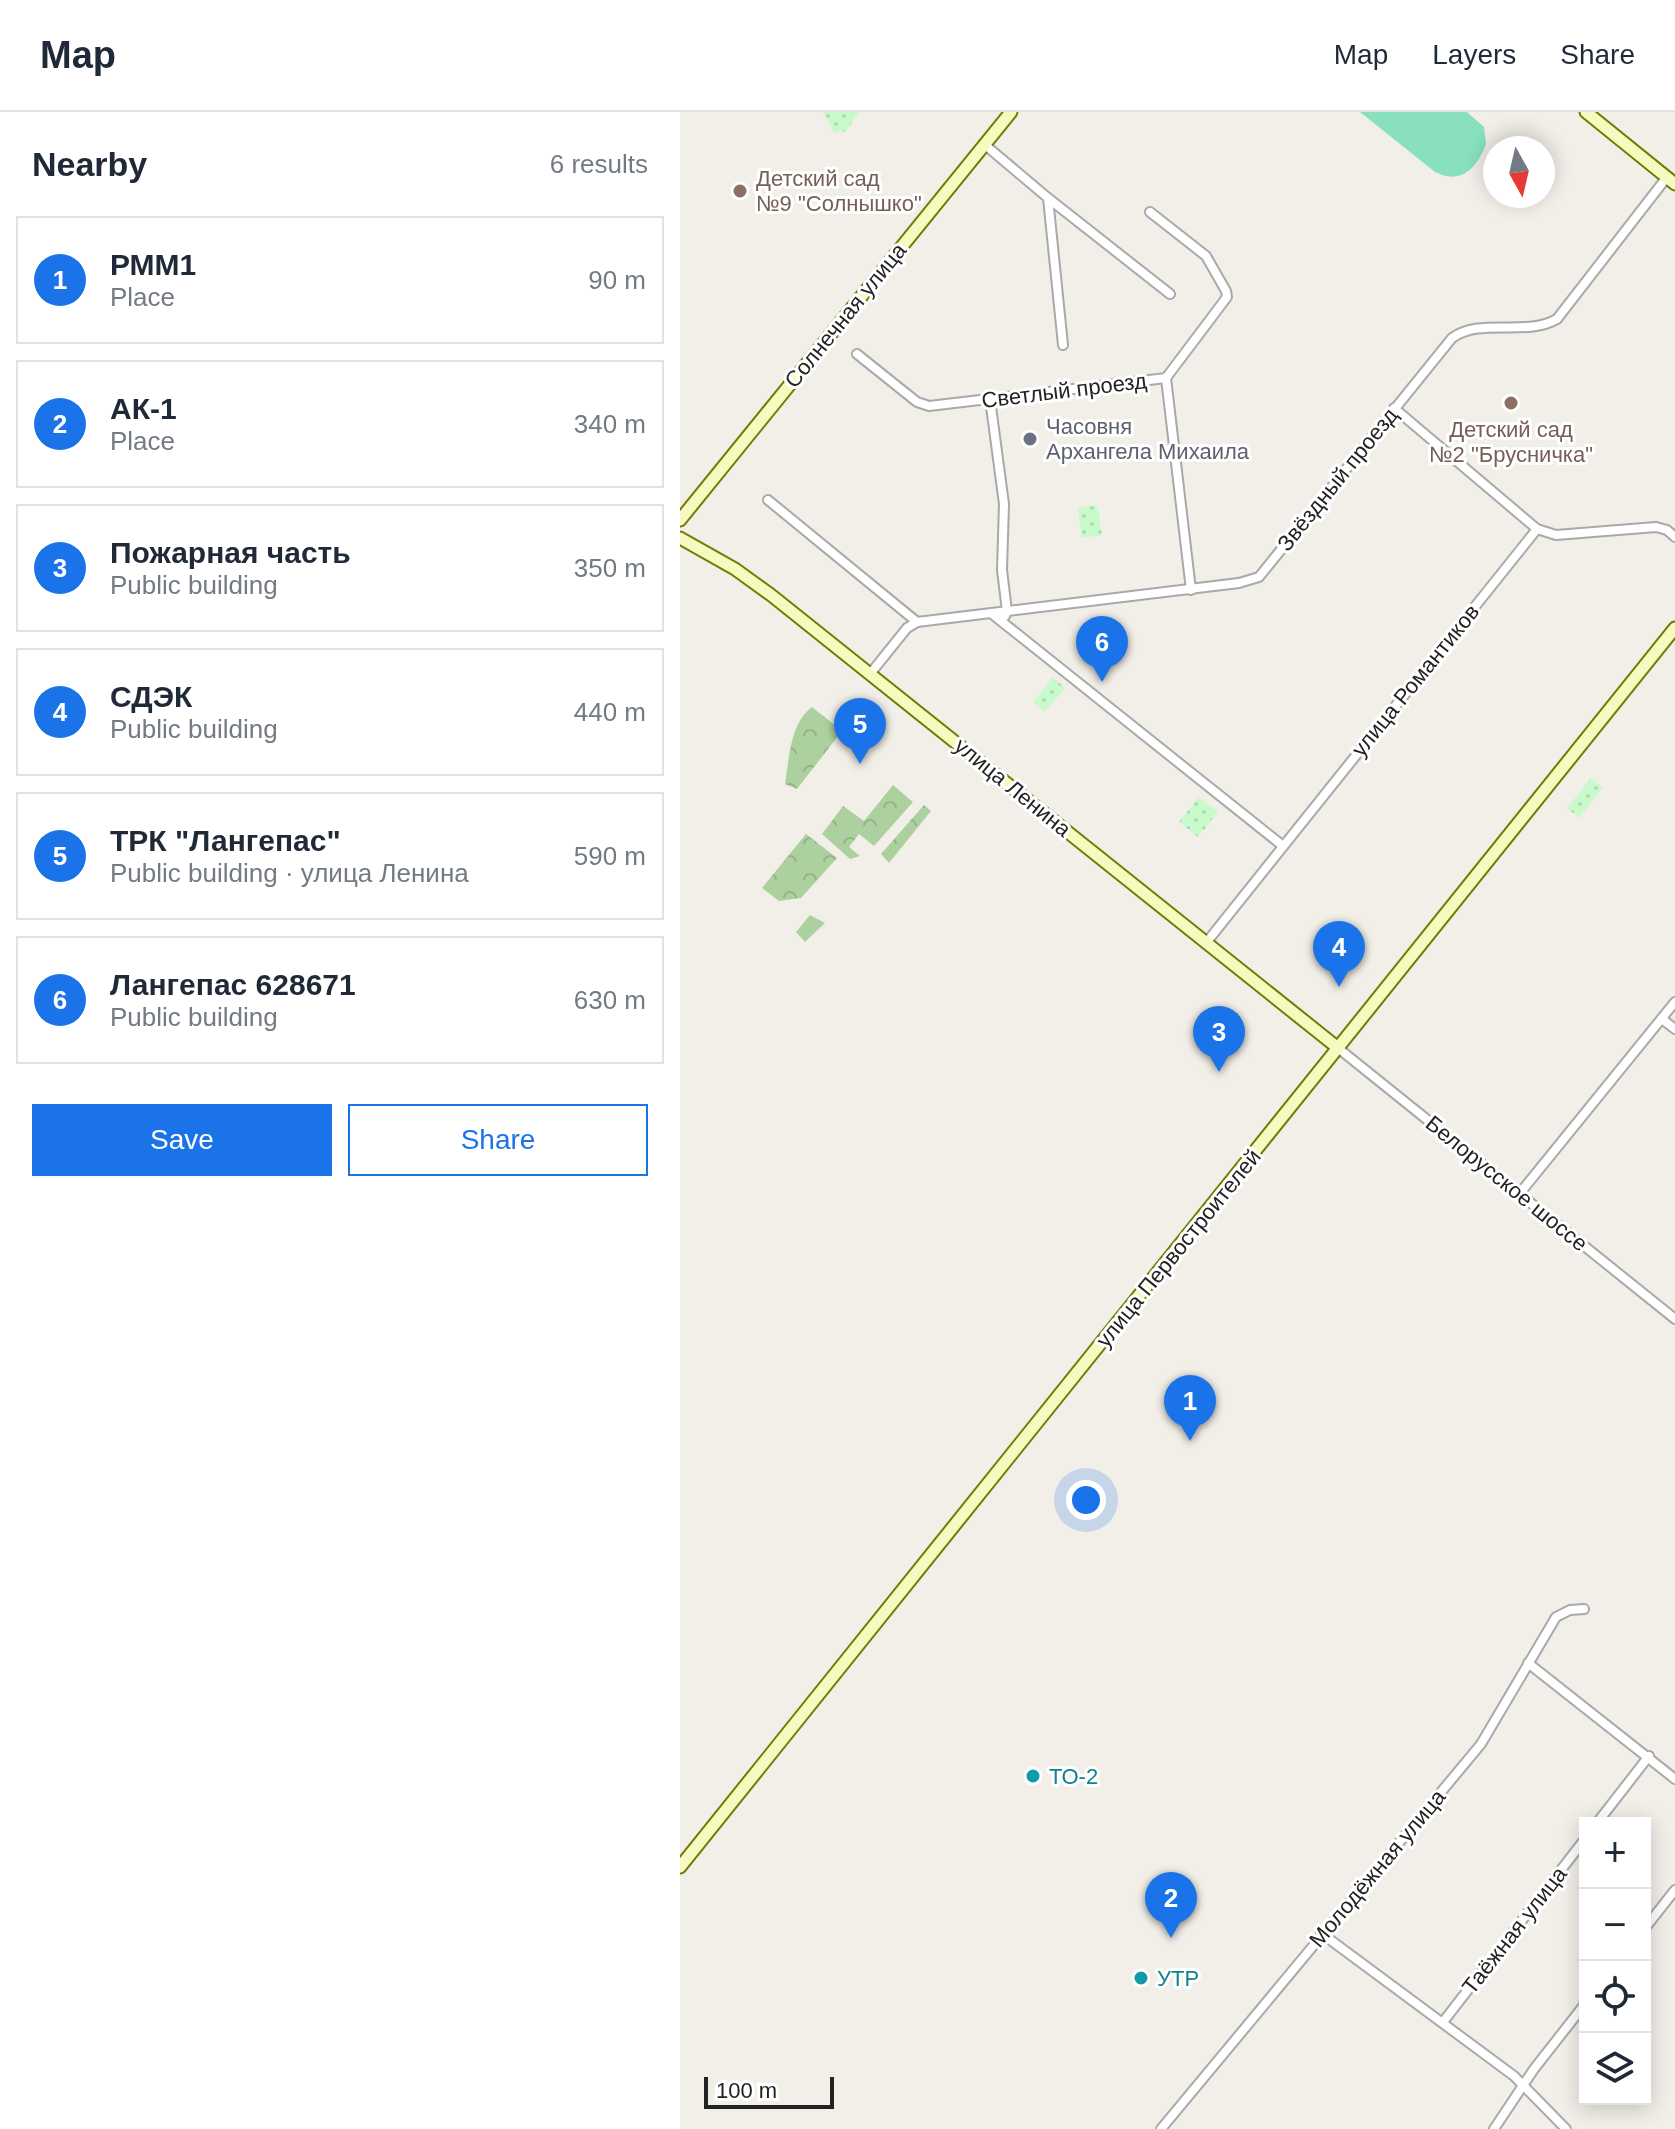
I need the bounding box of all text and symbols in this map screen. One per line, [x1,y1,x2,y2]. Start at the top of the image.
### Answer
text: Map [40,34,116,76]
text: Map [1334,39,1388,70]
text: Layers [1432,39,1516,70]
text: Share [1560,39,1635,70]
north arrow [1483,136,1555,208]
text: Nearby [32,145,147,183]
text: 6 results [550,149,648,179]
place label: Детский сад №9 "Солнышко" [756,166,922,216]
marker: Детский сад №9 "Солнышко" [731,182,749,200]
street label: Солнечная улица [780,238,912,393]
text: РММ1 [110,248,196,281]
text: 1 [53,265,67,295]
text: 90 m [588,265,646,295]
text: Place [110,282,175,312]
street label: Светлый проезд [980,368,1148,413]
text: АК-1 [110,392,177,425]
marker: Детский сад №2 "Брусничка" [1502,394,1520,412]
street label: Звёздный проезд [1272,403,1403,556]
text: 2 [53,409,67,439]
text: 340 m [574,409,646,439]
place label: Часовня Архангела Михаила [1046,414,1250,464]
place label: Детский сад №2 "Брусничка" [1429,417,1593,467]
text: Place [110,426,175,456]
marker: Часовня Архангела Михаила [1021,430,1039,448]
text: Пожарная часть [110,536,351,569]
text: 3 [53,553,67,583]
text: 350 m [574,553,646,583]
text: Public building [110,570,278,600]
street label: улица Романтиков [1346,599,1484,761]
pin: 6 [1076,616,1128,682]
text: СДЭК [110,680,192,713]
text: 4 [53,697,67,727]
text: 440 m [574,697,646,727]
pin: 5 [834,698,886,764]
text: Public building [110,714,278,744]
street label: улица Ленина [950,733,1076,842]
text: ТРК "Лангепас" [110,824,341,857]
text: 5 [53,841,67,871]
text: 590 m [574,841,646,871]
text: Public building · улица Ленина [110,858,469,888]
pin: 4 [1313,921,1365,987]
text: Лангепас 628671 [110,968,356,1001]
text: 6 [53,985,67,1015]
text: 630 m [574,985,646,1015]
text: Public building [110,1002,278,1032]
pin: 3 [1193,1006,1245,1072]
button: Save [32,1104,332,1176]
button: Share [348,1104,648,1176]
street label: Белорусское шоссе [1421,1111,1592,1256]
street label: улица Первостроителей [1091,1144,1266,1352]
pin: 1 [1164,1375,1216,1441]
your location [1066,1480,1106,1520]
place label: ТО-2 [1049,1764,1098,1789]
marker: ТО-2 [1024,1767,1042,1785]
street label: Молодёжная улица [1304,1784,1451,1952]
map controls [1579,1817,1651,2105]
button: + [1579,1817,1651,1889]
street label: Таёжная улица [1457,1861,1572,1999]
pin: 2 [1145,1872,1197,1938]
button: − [1579,1889,1651,1961]
button: locate [1579,1961,1651,2033]
place label: УТР [1157,1966,1199,1991]
marker: УТР [1132,1969,1150,1987]
button: layers [1579,2033,1651,2105]
scale bar [704,2073,834,2109]
text: 100 m [716,2078,777,2103]

